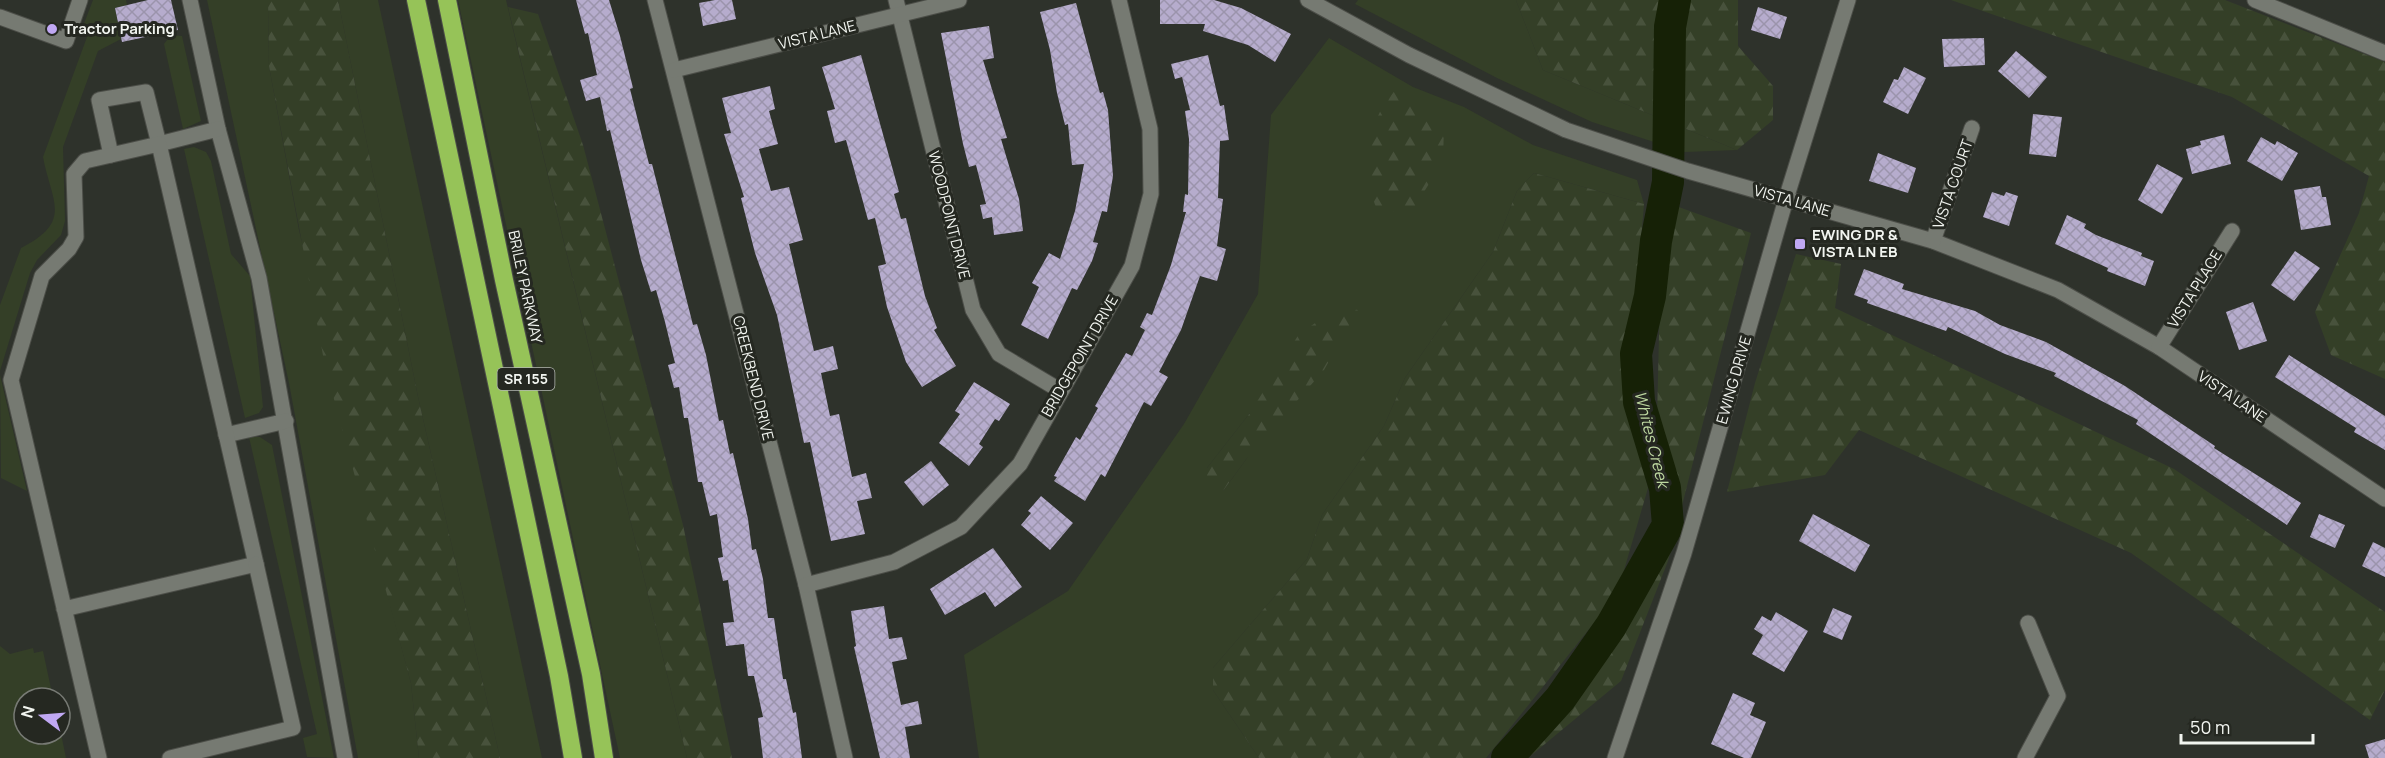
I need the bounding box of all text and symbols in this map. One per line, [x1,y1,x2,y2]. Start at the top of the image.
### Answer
street label: VISTA LANE [776,15,858,54]
place label: Tractor Parking [64,18,175,39]
marker: Tractor Parking [45,22,59,36]
street label: VISTA COURT [1927,136,1978,231]
street label: WOODPOINT DRIVE [923,149,976,281]
street label: VISTA LANE [1751,180,1833,221]
place label: EWING DR & VISTA LN EB [1812,224,1898,262]
street label: BRILEY PARKWAY [503,228,548,346]
marker: EWING DR & VISTA LN EB [1793,237,1807,251]
street label: VISTA PLACE [2162,246,2227,332]
street label: BRIDGEPOINT DRIVE [1036,291,1123,420]
street label: CREEKBEND DRIVE [728,313,779,442]
street label: EWING DRIVE [1711,333,1756,426]
street label: VISTA LANE [2194,366,2271,427]
road number: SR 155 [498,368,554,390]
water label: Whites Creek [1629,388,1675,492]
north arrow [12,686,72,746]
text: N [15,703,40,720]
scale bar [2181,707,2313,745]
text: 50 m [2190,715,2230,739]

